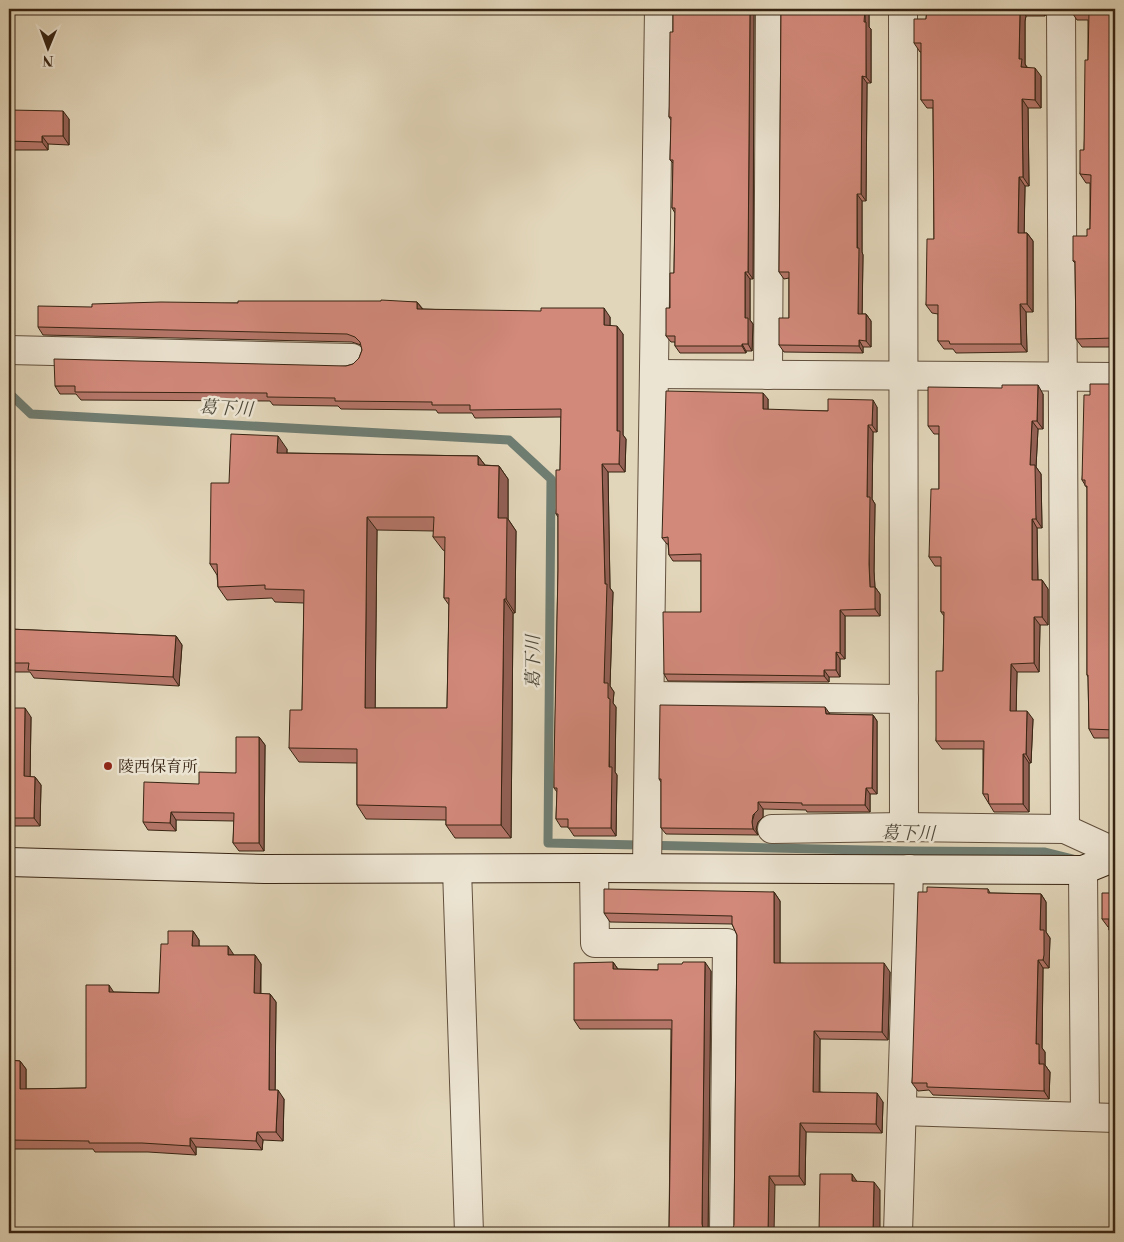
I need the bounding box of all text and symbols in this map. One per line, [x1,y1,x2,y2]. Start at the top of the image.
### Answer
north arrow [22,22,72,72]
text: N [42,51,53,69]
water label: 葛下川 [198,396,256,422]
water label: 葛下川 [522,633,545,689]
place label: 陵西保育所 [118,757,198,777]
marker: 陵西保育所 [102,760,114,772]
water label: 葛下川 [881,822,937,846]

